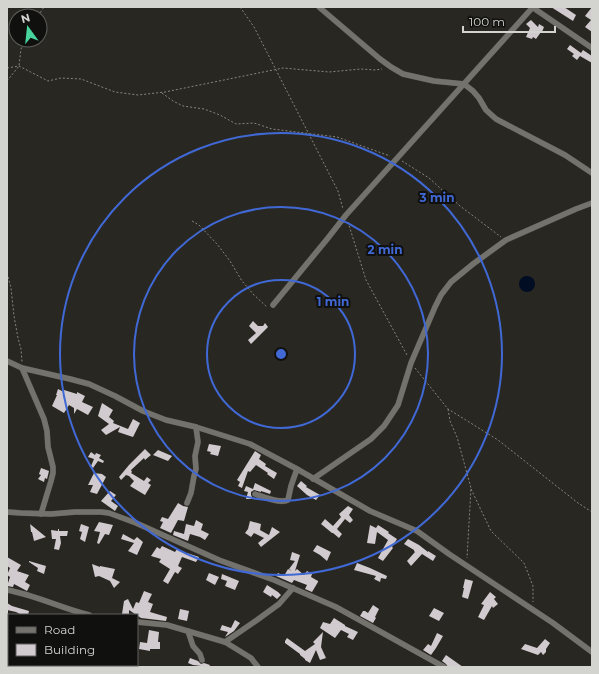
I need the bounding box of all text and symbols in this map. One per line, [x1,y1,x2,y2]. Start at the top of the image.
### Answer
north arrow [8,8,48,48]
scale bar [463,8,555,34]
text: N [19,10,32,26]
text: 100 m [469,14,505,29]
text: 3 min [419,190,455,205]
text: 2 min [368,242,402,257]
text: 1 min [317,294,349,309]
centre of rings [274,347,288,361]
legend [8,614,138,666]
text: Road [44,622,75,637]
text: Building [44,642,95,657]

